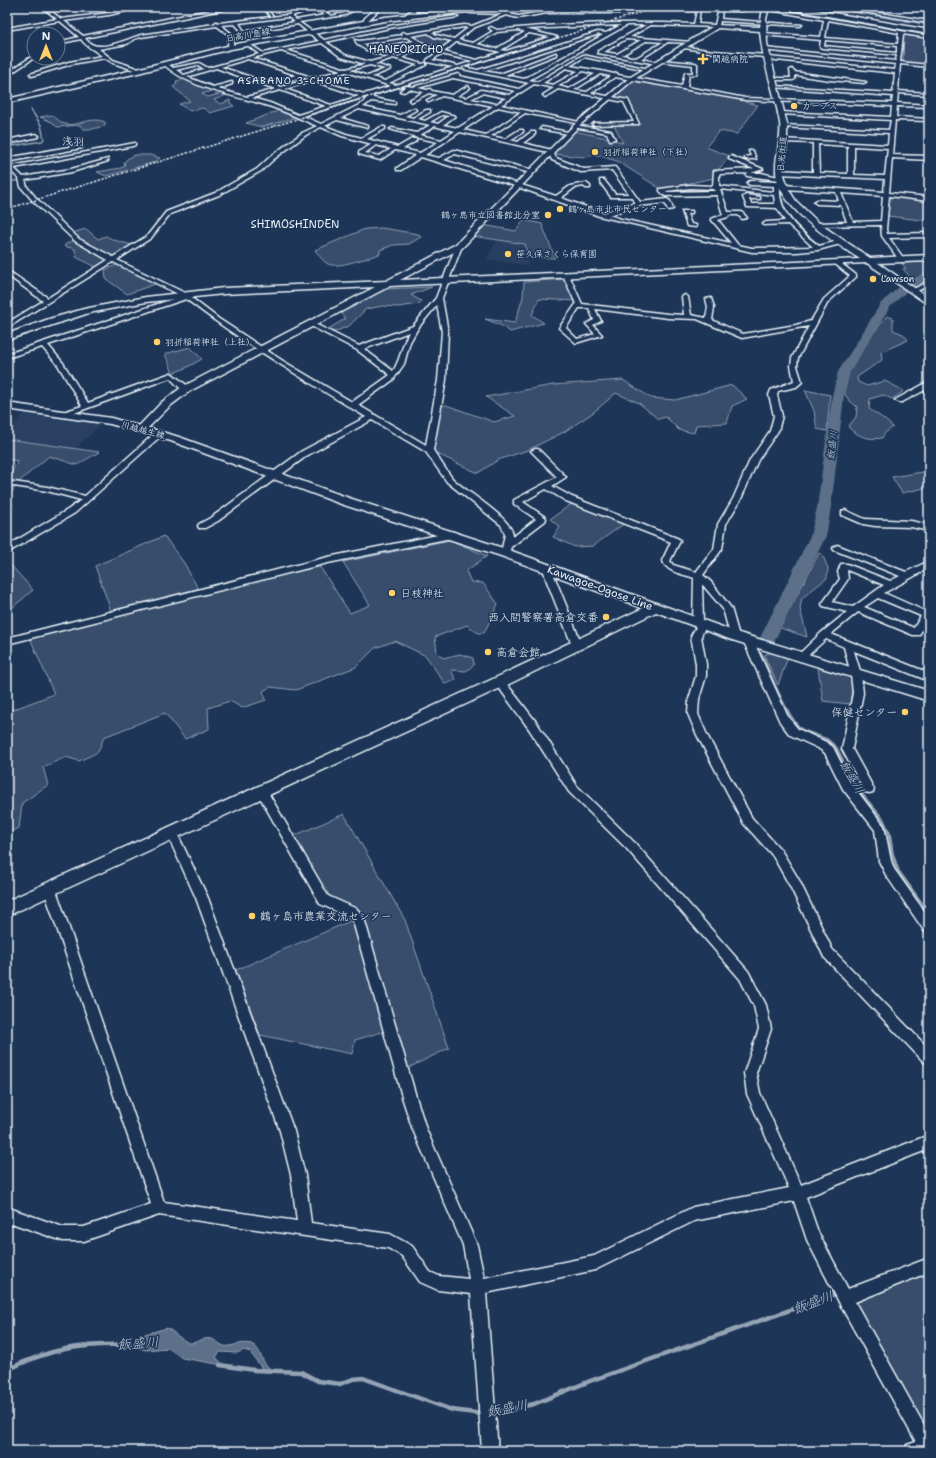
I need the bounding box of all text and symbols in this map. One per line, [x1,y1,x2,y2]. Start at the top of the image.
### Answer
street label: 日高川島線 [225,25,271,45]
north arrow [26,26,66,66]
text: N [42,29,51,44]
district label: HANEORICHO [369,42,443,57]
marker: 関越病院 [697,53,709,65]
place label: 関越病院 [712,53,748,65]
district label: ASABANO 3-CHOME [237,74,351,87]
place label: カーブス [802,100,837,112]
marker: カーブス [789,101,799,111]
district label: 浅羽 [62,134,84,149]
street label: 日光街道 [774,136,790,172]
place label: 羽折稲荷神社（下社） [603,146,693,158]
marker: 羽折稲荷神社（下社） [590,147,600,157]
place label: 鶴ヶ島市北市民センター [568,203,667,215]
marker: 鶴ヶ島市北市民センター [555,204,565,214]
place label: 鶴ヶ島市立図書館北分室 [441,209,540,221]
marker: 鶴ヶ島市立図書館北分室 [543,210,553,220]
district label: SHIMOSHINDEN [251,217,340,232]
place label: 笹久保さくら保育園 [516,248,597,260]
marker: 笹久保さくら保育園 [503,249,513,259]
place label: Lawson [881,273,915,285]
marker: Lawson [868,274,878,284]
place label: 羽折稲荷神社（上社） [165,336,255,348]
marker: 羽折稲荷神社（上社） [152,337,162,347]
street label: 川越越生線 [120,418,166,442]
water label: 飯盛川 [824,429,840,461]
street label: Kawagoe-Ogose Line [545,562,655,614]
place label: 日枝神社 [400,586,444,601]
marker: 日枝神社 [387,588,397,598]
place label: 西入間警察署高倉交番 [488,610,598,625]
marker: 西入間警察署高倉交番 [601,612,611,622]
place label: 高倉会館 [496,645,540,660]
marker: 高倉会館 [483,647,493,657]
place label: 保健センター [831,705,897,720]
marker: 保健センター [900,707,910,717]
water label: 飯盛川 [836,757,868,797]
place label: 鶴ヶ島市農業交流センター [260,909,392,924]
marker: 鶴ヶ島市農業交流センター [247,911,257,921]
water label: 飯盛川 [790,1286,836,1318]
water label: 飯盛川 [116,1333,160,1353]
water label: 飯盛川 [485,1395,529,1421]

